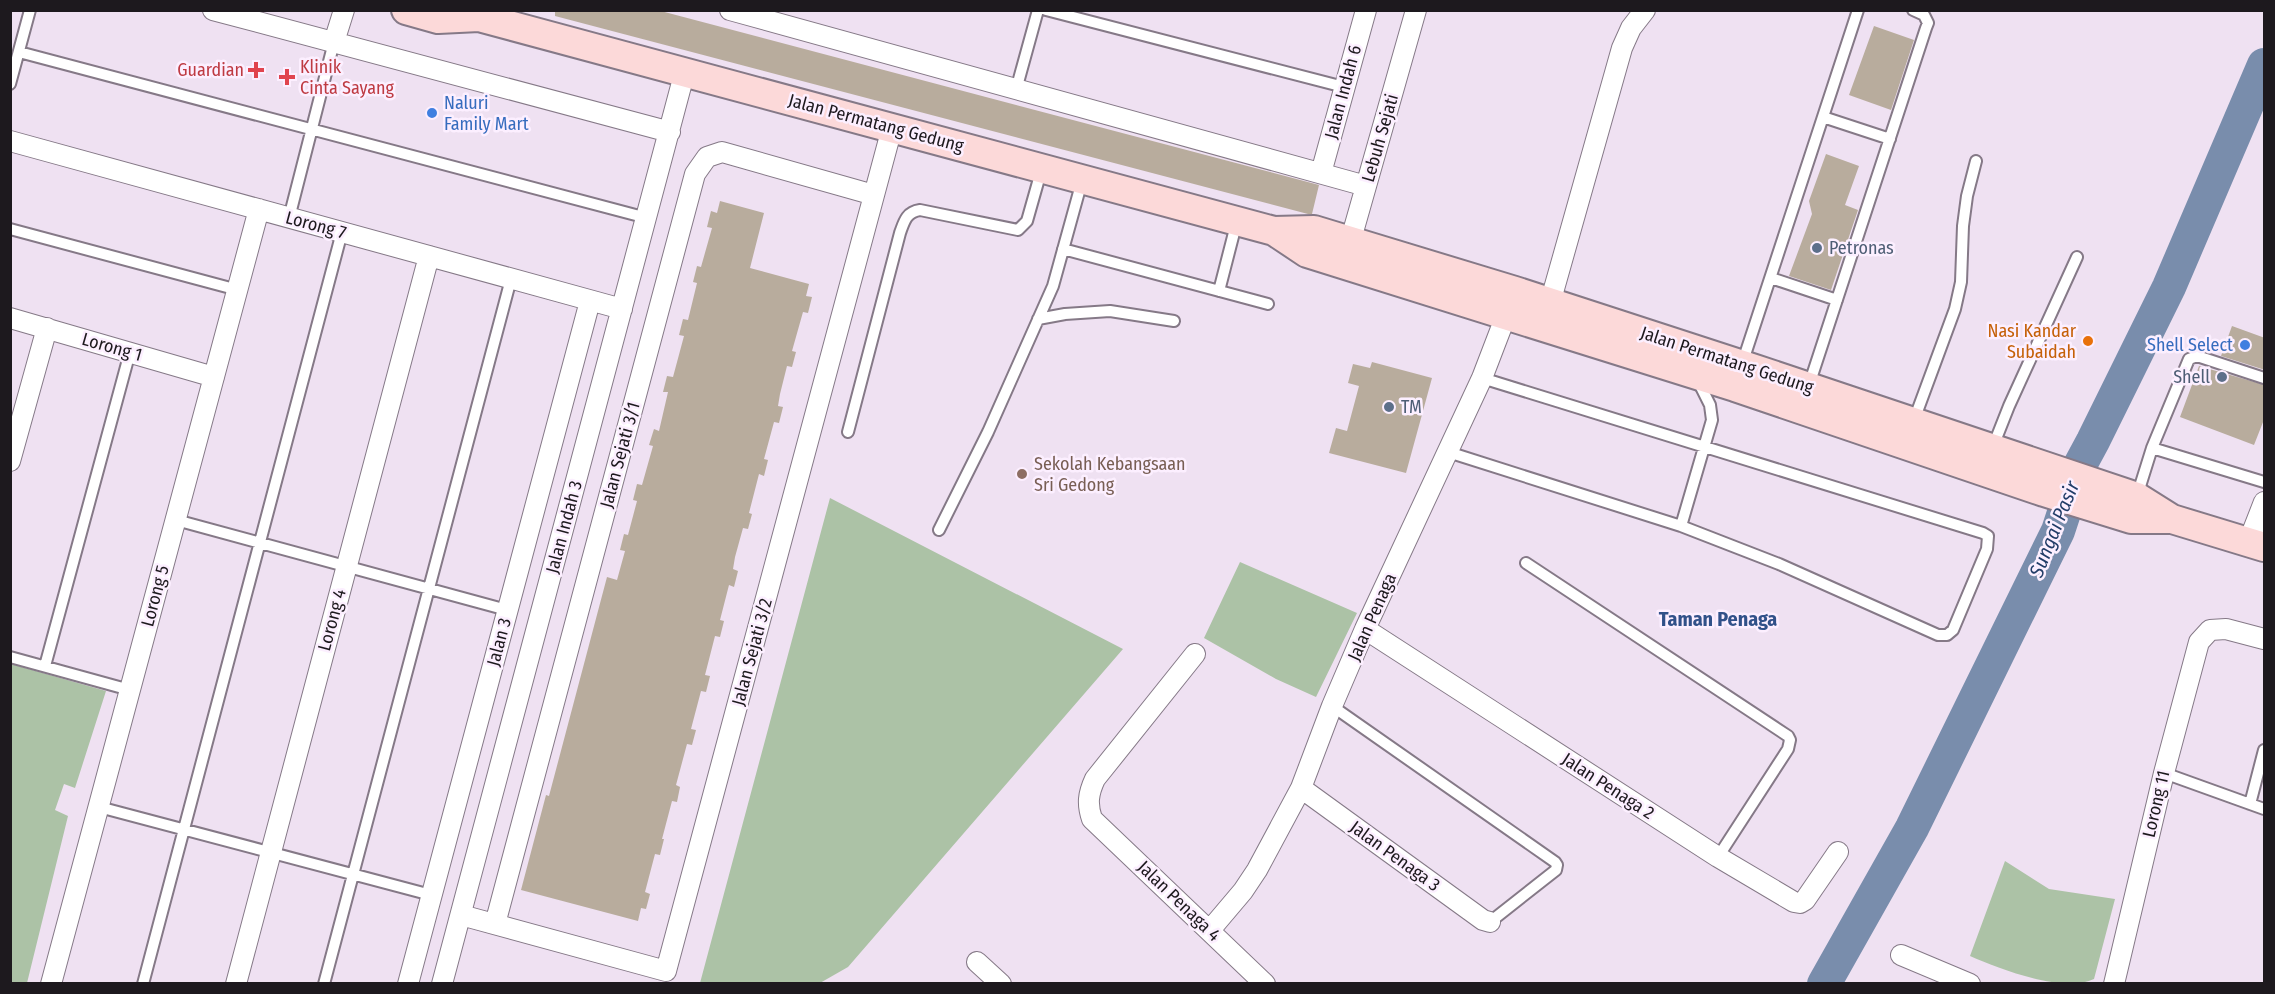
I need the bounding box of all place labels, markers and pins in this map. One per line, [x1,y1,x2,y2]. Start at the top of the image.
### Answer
place label: Klinik Cinta Sayang [300,56,395,99]
place label: Guardian [177,59,244,81]
marker: Guardian [249,63,263,77]
marker: Klinik Cinta Sayang [278,68,296,86]
place label: Naluri Family Mart [444,92,529,135]
marker: Naluri Family Mart [425,106,439,120]
place label: Petronas [1829,237,1894,259]
marker: Petronas [1810,241,1824,255]
place label: Nasi Kandar Subaidah [1987,320,2077,363]
marker: Nasi Kandar Subaidah [2081,334,2095,348]
place label: Shell Select [2147,334,2233,356]
marker: Shell Select [2238,338,2252,352]
place label: Shell [2173,366,2210,388]
marker: Shell [2215,370,2229,384]
place label: TM [1401,396,1422,418]
marker: TM [1382,400,1396,414]
place label: Sekolah Kebangsaan Sri Gedong [1034,453,1186,496]
marker: Sekolah Kebangsaan Sri Gedong [1015,467,1029,481]

